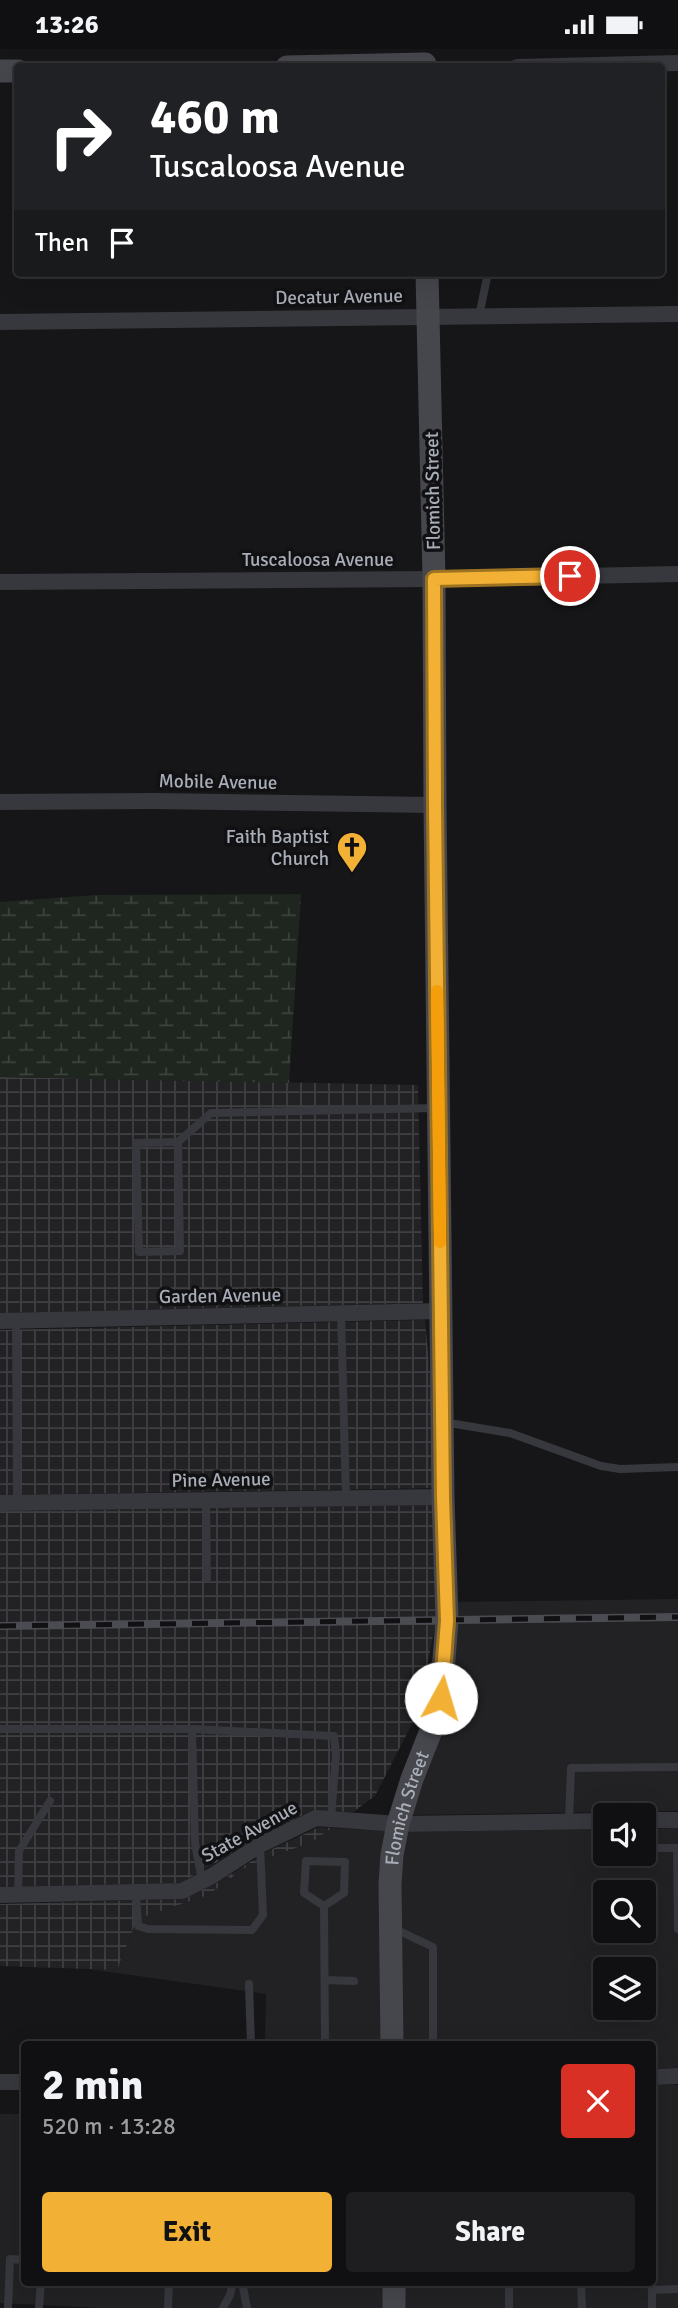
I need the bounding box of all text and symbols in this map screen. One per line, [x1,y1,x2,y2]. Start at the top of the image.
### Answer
text: 13:26 [35,9,99,41]
text: 460 m [150,87,280,147]
icon: right [35,91,126,182]
text: Tuscaloosa Avenue [150,147,406,186]
icon: arrive [103,224,141,262]
text: Then [35,227,89,259]
street label: Decatur Avenue [275,284,403,310]
street label: Flomich Street [420,431,446,550]
pin [540,546,600,606]
street label: Tuscaloosa Avenue [242,548,394,572]
icon: arrive [551,557,589,595]
street label: Mobile Avenue [158,769,278,795]
place label: Faith Baptist Church [226,825,329,871]
church icon: Faith Baptist Church [335,830,369,874]
street label: Garden Avenue [159,1283,281,1309]
street label: Pine Avenue [171,1467,271,1493]
position arrow [404,1661,478,1735]
street label: Flomich Street [380,1747,435,1866]
street label: State Avenue [197,1796,302,1868]
map controls [593,1803,656,2020]
button: sound [593,1803,656,1866]
button: search [593,1880,656,1943]
button: layers [593,1957,656,2020]
text: 2 min [42,2060,143,2111]
button: close [561,2064,635,2138]
text: 520 m · 13:28 [42,2112,176,2141]
button: Exit [42,2192,332,2272]
button: Share [346,2192,635,2272]

